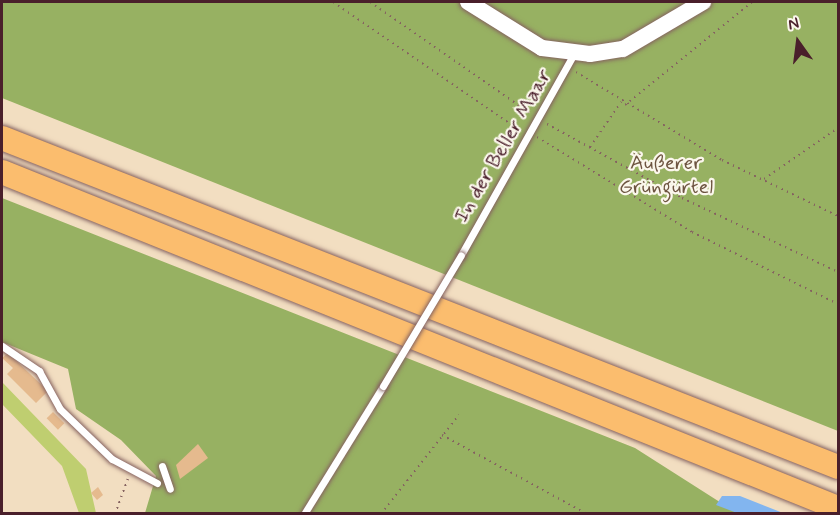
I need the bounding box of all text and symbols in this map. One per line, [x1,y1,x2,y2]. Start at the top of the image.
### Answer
north arrow [768,12,828,72]
text: N [786,13,801,36]
street label: In der Beller Maar [450,67,556,225]
park label: Äußerer Grüngürtel [619,150,713,200]

